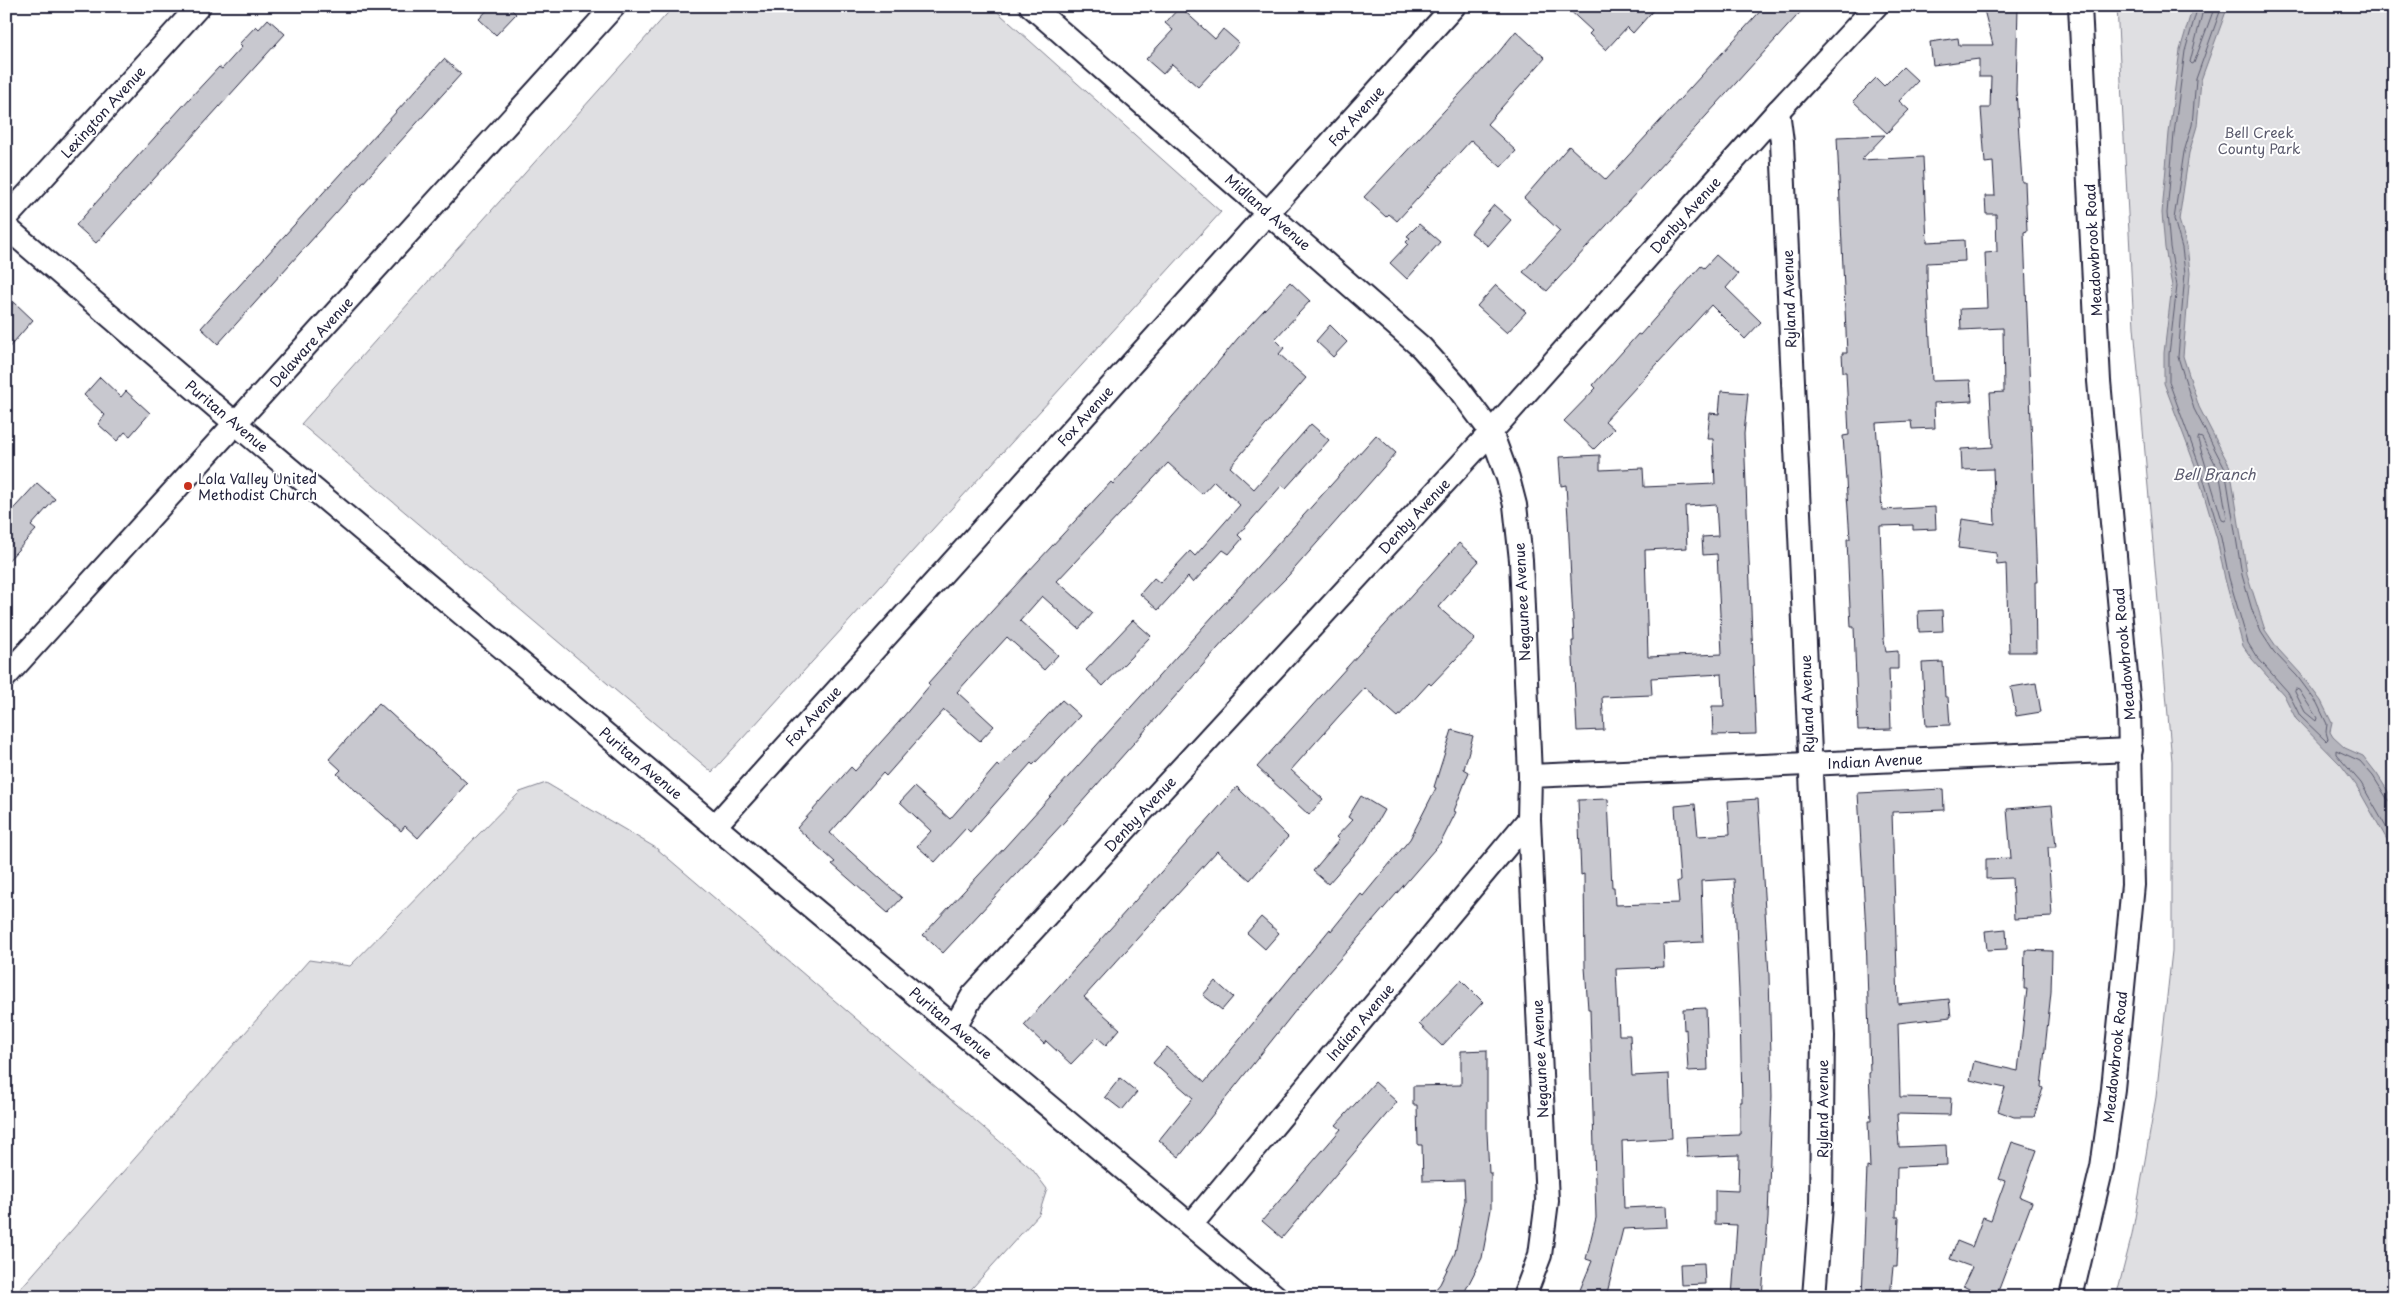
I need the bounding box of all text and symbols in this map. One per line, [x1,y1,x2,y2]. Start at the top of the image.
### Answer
street label: Lexington Avenue [56,61,150,163]
street label: Fox Avenue [1323,81,1389,151]
park label: Bell Creek County Park [2218,122,2301,159]
street label: Midland Avenue [1221,169,1316,255]
street label: Denby Avenue [1645,172,1725,258]
street label: Meadowbrook Road [2079,183,2107,317]
street label: Ryland Avenue [1777,249,1801,349]
street label: Delaware Avenue [265,292,358,392]
street label: Puritan Avenue [181,375,273,457]
street label: Fox Avenue [1052,381,1118,451]
water label: Bell Branch [2173,462,2256,485]
place label: Lola Valley United Methodist Church [198,468,317,505]
street label: Denby Avenue [1373,473,1455,559]
marker: Lola Valley United Methodist Church [182,480,194,492]
street label: Negaunee Avenue [1508,542,1536,662]
street label: Meadowbrook Road [2108,587,2140,721]
street label: Ryland Avenue [1795,654,1819,754]
street label: Fox Avenue [780,681,846,751]
street label: Puritan Avenue [595,722,687,804]
street label: Indian Avenue [1827,748,1923,774]
street label: Denby Avenue [1099,771,1181,857]
street label: Indian Avenue [1321,978,1399,1065]
street label: Puritan Avenue [905,982,997,1064]
street label: Meadowbrook Road [2098,990,2132,1124]
street label: Negaunee Avenue [1526,999,1554,1119]
street label: Ryland Avenue [1812,1059,1833,1158]

